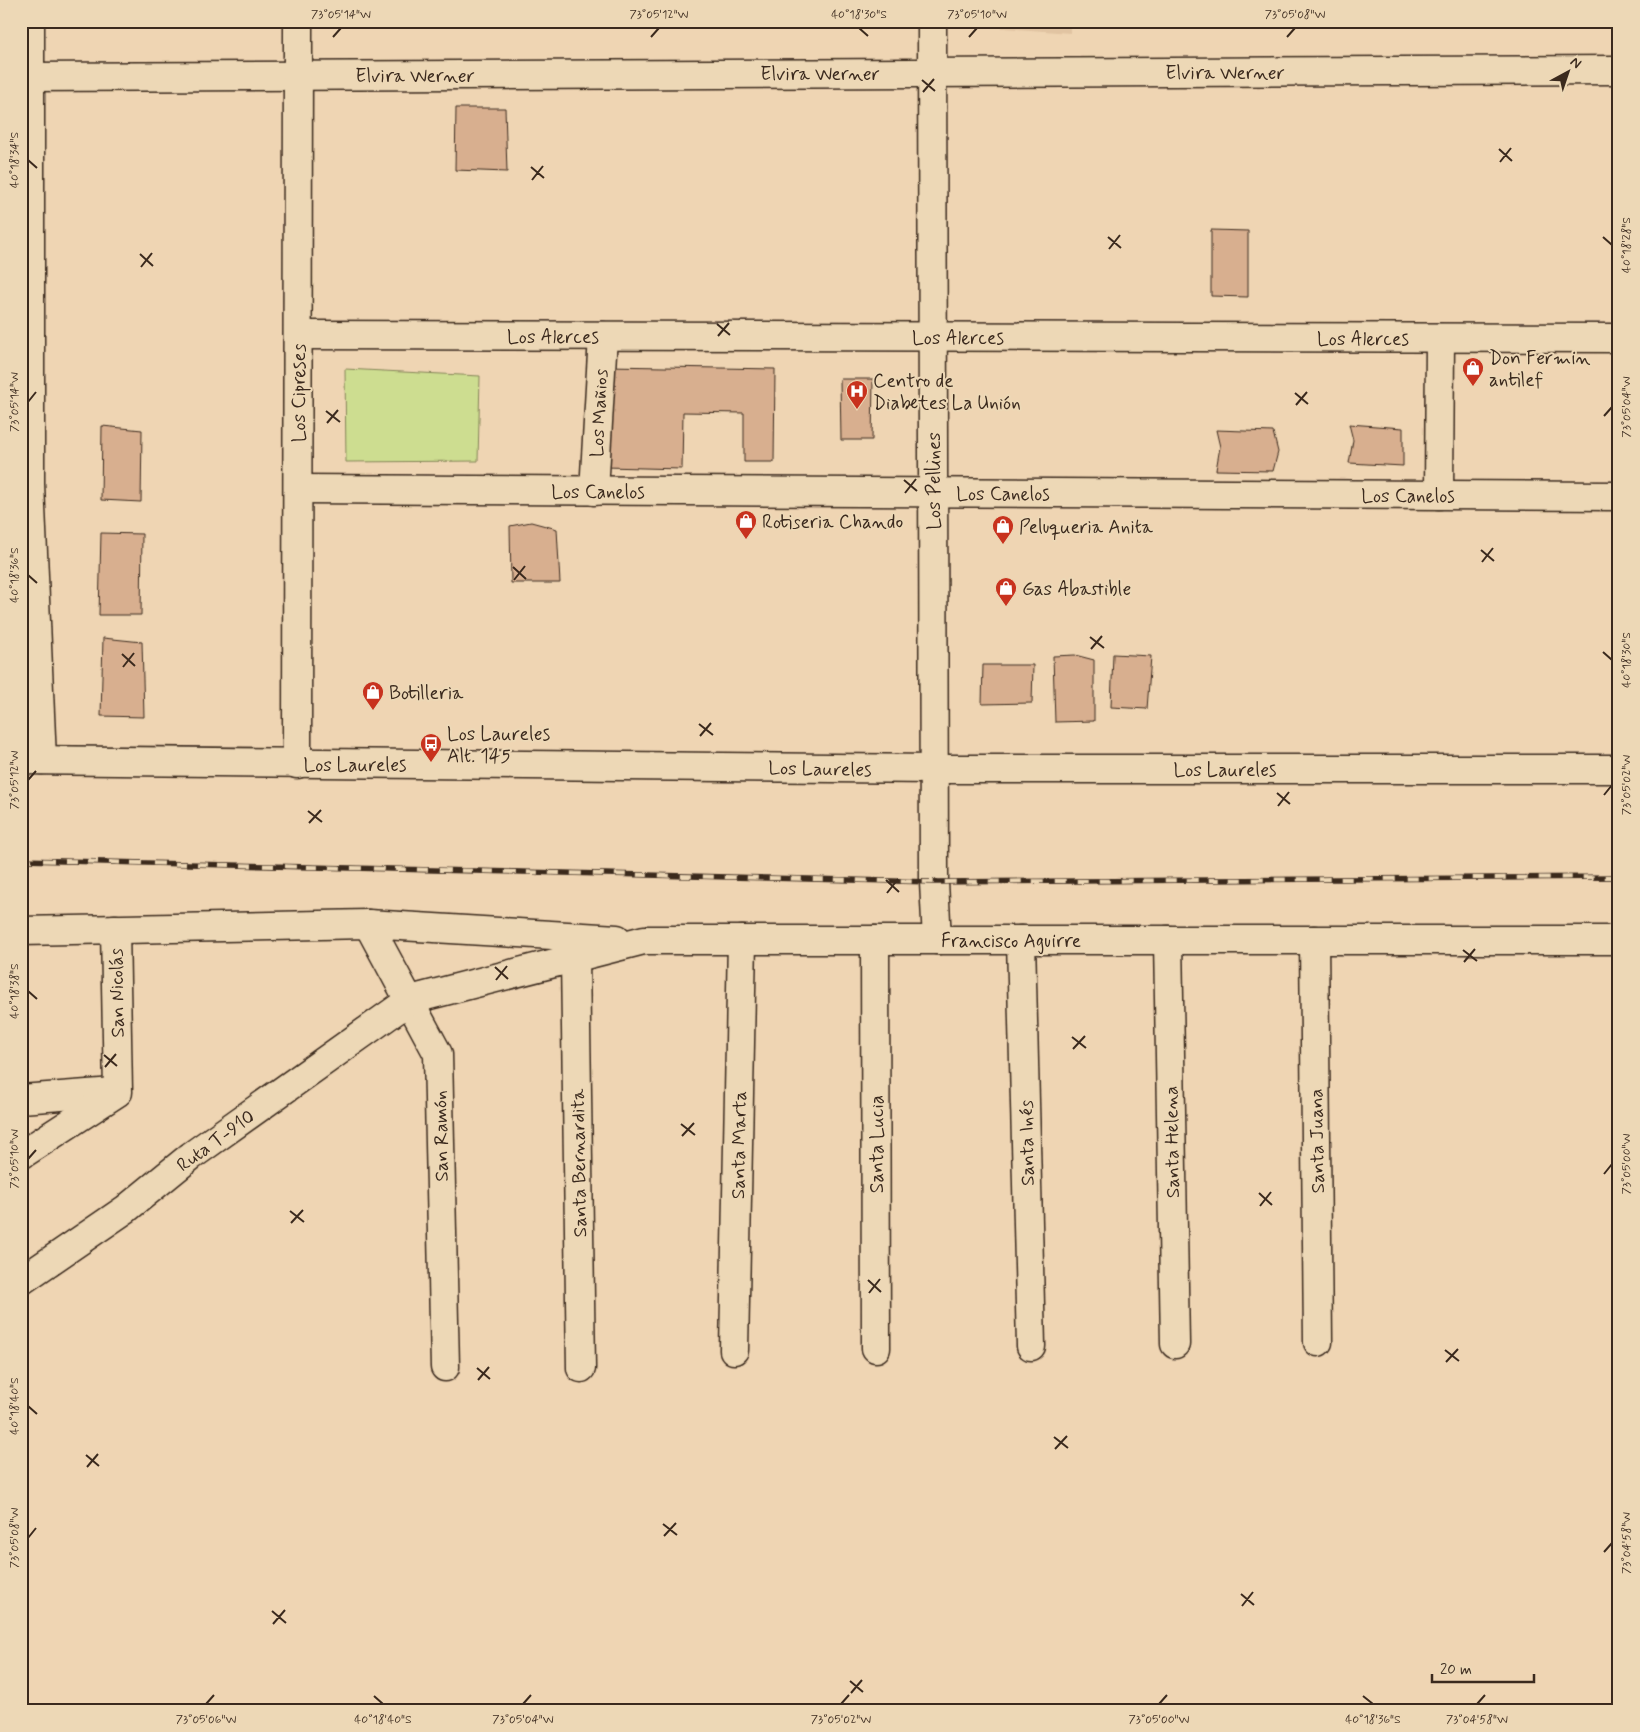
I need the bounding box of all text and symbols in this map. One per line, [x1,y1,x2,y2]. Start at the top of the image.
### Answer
text: 73°05'14"W [311,7,371,23]
text: 73°05'12"W [629,7,689,23]
text: 40°18'30"S [831,7,887,23]
text: 73°05'10"W [947,7,1007,23]
text: 73°05'08"W [1265,7,1325,23]
north arrow [1542,48,1592,98]
text: N [1566,53,1585,73]
street label: Elvira Werner [1165,61,1285,86]
street label: Elvira Werner [760,62,880,87]
street label: Elvira Werner [355,64,475,89]
text: 40°18'34"S [7,132,23,188]
text: 40°18'28"S [1619,217,1635,273]
street label: Los Alerces [507,325,599,350]
street label: Los Alerces [912,326,1004,351]
street label: Los Alerces [1317,327,1409,352]
street label: Los Cipreses [287,343,312,442]
place label: Don Fermin antilef [1489,346,1591,393]
shop icon: Don Fermin antilef [1461,356,1485,387]
street label: Los Mañios [585,368,614,458]
place label: Centro de Diabetes La Unión [873,369,1021,416]
text: 73°05'14"W [7,372,23,432]
text: 73°05'04"W [1619,376,1635,438]
hospital icon: Centro de Diabetes La Unión [845,379,869,410]
street label: Los Pellines [922,432,947,530]
street label: Los Canelos [551,480,645,505]
street label: Los Canelos [956,482,1050,507]
street label: Los Canelos [1361,484,1455,509]
shop icon: Rotiseria Chando [734,509,758,540]
place label: Rotiseria Chando [762,510,903,535]
shop icon: Peluqueria Anita [991,514,1015,545]
place label: Peluqueria Anita [1019,515,1153,540]
text: 40°18'36"S [7,547,23,603]
shop icon: Gas Abastible [994,576,1018,607]
place label: Gas Abastible [1022,577,1131,602]
text: 40°18'30"S [1619,632,1635,688]
shop icon: Botilleria [361,680,385,711]
place label: Botilleria [389,681,464,706]
place label: Los Laureles Alt. 145 [447,722,550,769]
bus stop icon: Los Laureles Alt. 145 [419,732,443,763]
text: 73°05'12"W [7,750,23,810]
street label: Los Laureles [303,753,407,778]
text: 73°05'02"W [1619,755,1635,815]
street label: Los Laureles [768,756,872,783]
street label: Los Laureles [1173,758,1277,783]
street label: Francisco Aguirre [941,929,1081,955]
street label: San Nicolás [104,947,131,1038]
text: 40°18'38"S [7,963,23,1019]
street label: Santa Helena [1159,1086,1186,1198]
street label: Santa Bernardita [566,1088,593,1237]
street label: Santa Juana [1304,1088,1331,1194]
street label: San Ramón [428,1090,455,1182]
street label: Santa Marta [726,1091,753,1199]
street label: Santa Lucia [865,1095,890,1193]
street label: Santa Inés [1014,1099,1041,1186]
street label: Ruta T-910 [172,1104,260,1178]
text: 73°05'10"W [7,1129,23,1189]
text: 73°05'00"W [1619,1133,1635,1194]
text: 40°18'40"S [7,1377,23,1435]
text: 73°05'08"W [7,1508,23,1568]
text: 73°04'58"W [1619,1512,1635,1574]
scale bar [1432,1652,1535,1684]
text: 20 m [1440,1660,1472,1680]
text: 73°05'06"W [176,1712,236,1728]
text: 40°18'40"S [354,1712,412,1728]
text: 73°05'04"W [492,1712,554,1728]
text: 73°05'02"W [811,1712,871,1728]
text: 73°05'00"W [1129,1712,1190,1728]
text: 40°18'36"S [1345,1712,1401,1728]
text: 73°04'58"W [1446,1712,1508,1728]

